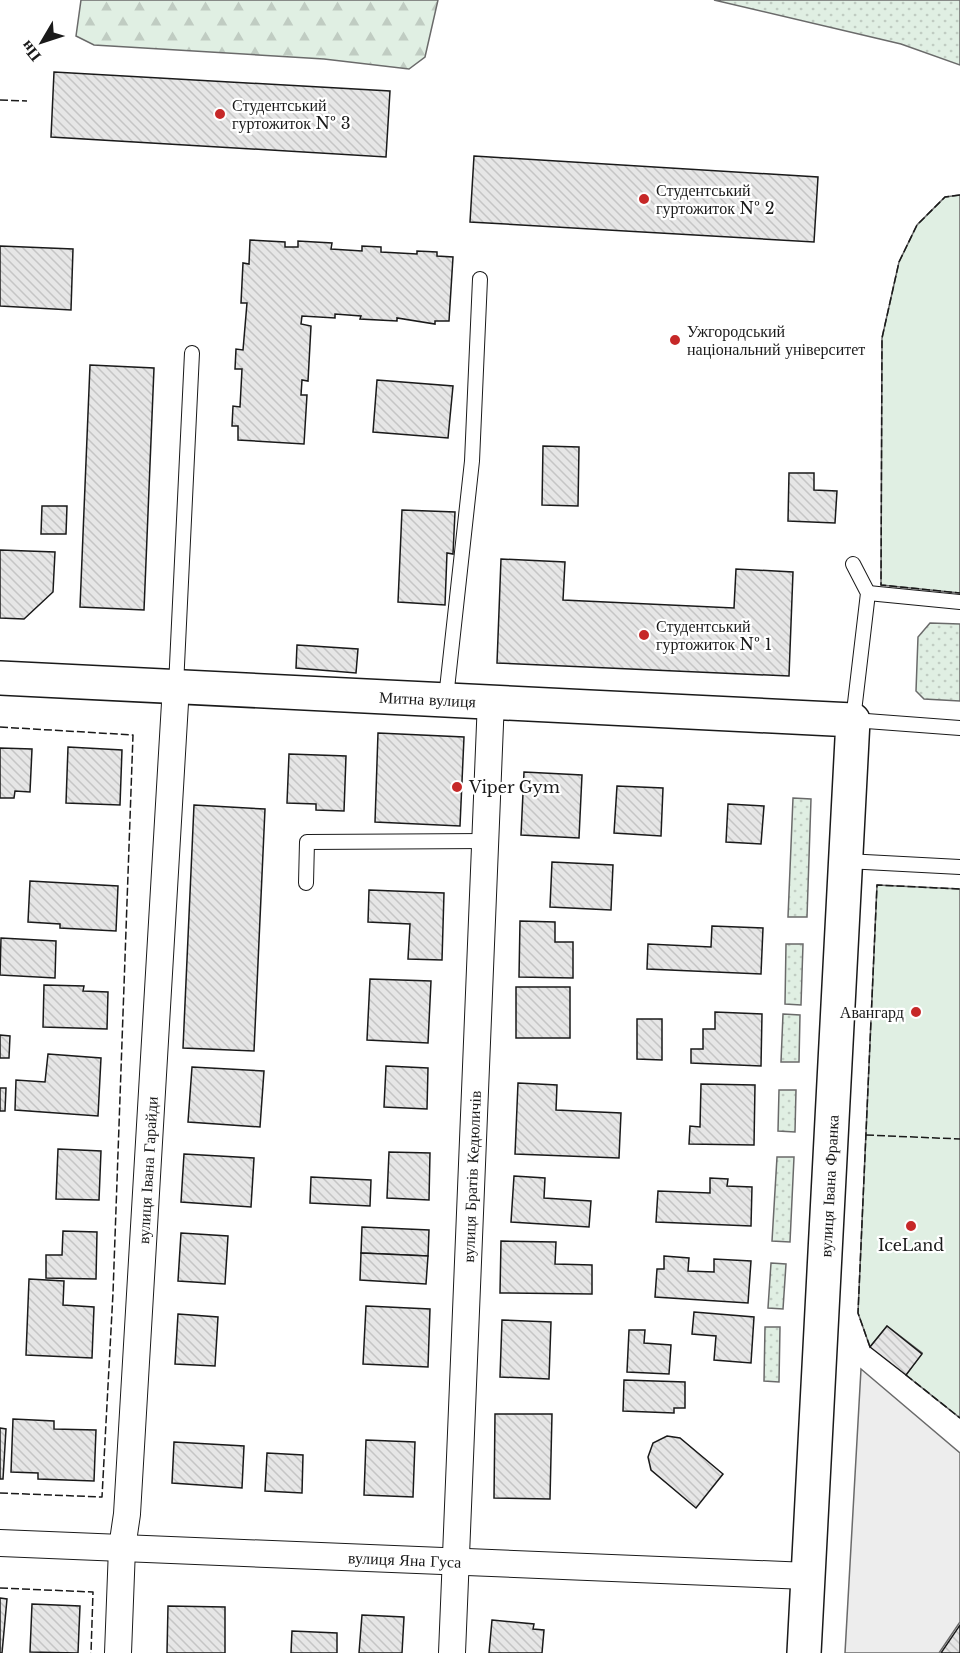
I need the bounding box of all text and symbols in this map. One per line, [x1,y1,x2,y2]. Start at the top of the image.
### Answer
north arrow [12,12,72,72]
text: Пн [16,37,45,66]
place label: Студентський гуртожиток № 3 [232,95,351,133]
marker: Студентський гуртожиток № 3 [213,107,227,121]
place label: Студентський гуртожиток № 2 [656,180,775,218]
marker: Студентський гуртожиток № 2 [637,192,651,206]
place label: Ужгородський національний університет [687,321,865,359]
marker: Ужгородський національний університет [668,333,682,347]
place label: Студентський гуртожиток № 1 [656,616,772,654]
marker: Студентський гуртожиток № 1 [637,628,651,642]
street label: Митна вулиця [379,687,477,711]
place label: Viper Gym [468,777,560,797]
marker: Viper Gym [450,780,464,794]
place label: Авангард [840,1002,904,1022]
marker: Авангард [909,1005,923,1019]
street label: вулиця Братів Кедюличів [458,1090,485,1263]
street label: вулиця Івана Гарайди [133,1095,162,1244]
street label: вулиця Івана Франка [815,1114,843,1258]
marker: IceLand [904,1219,918,1233]
place label: IceLand [878,1235,944,1255]
street label: вулиця Яна Гуса [348,1547,462,1572]

